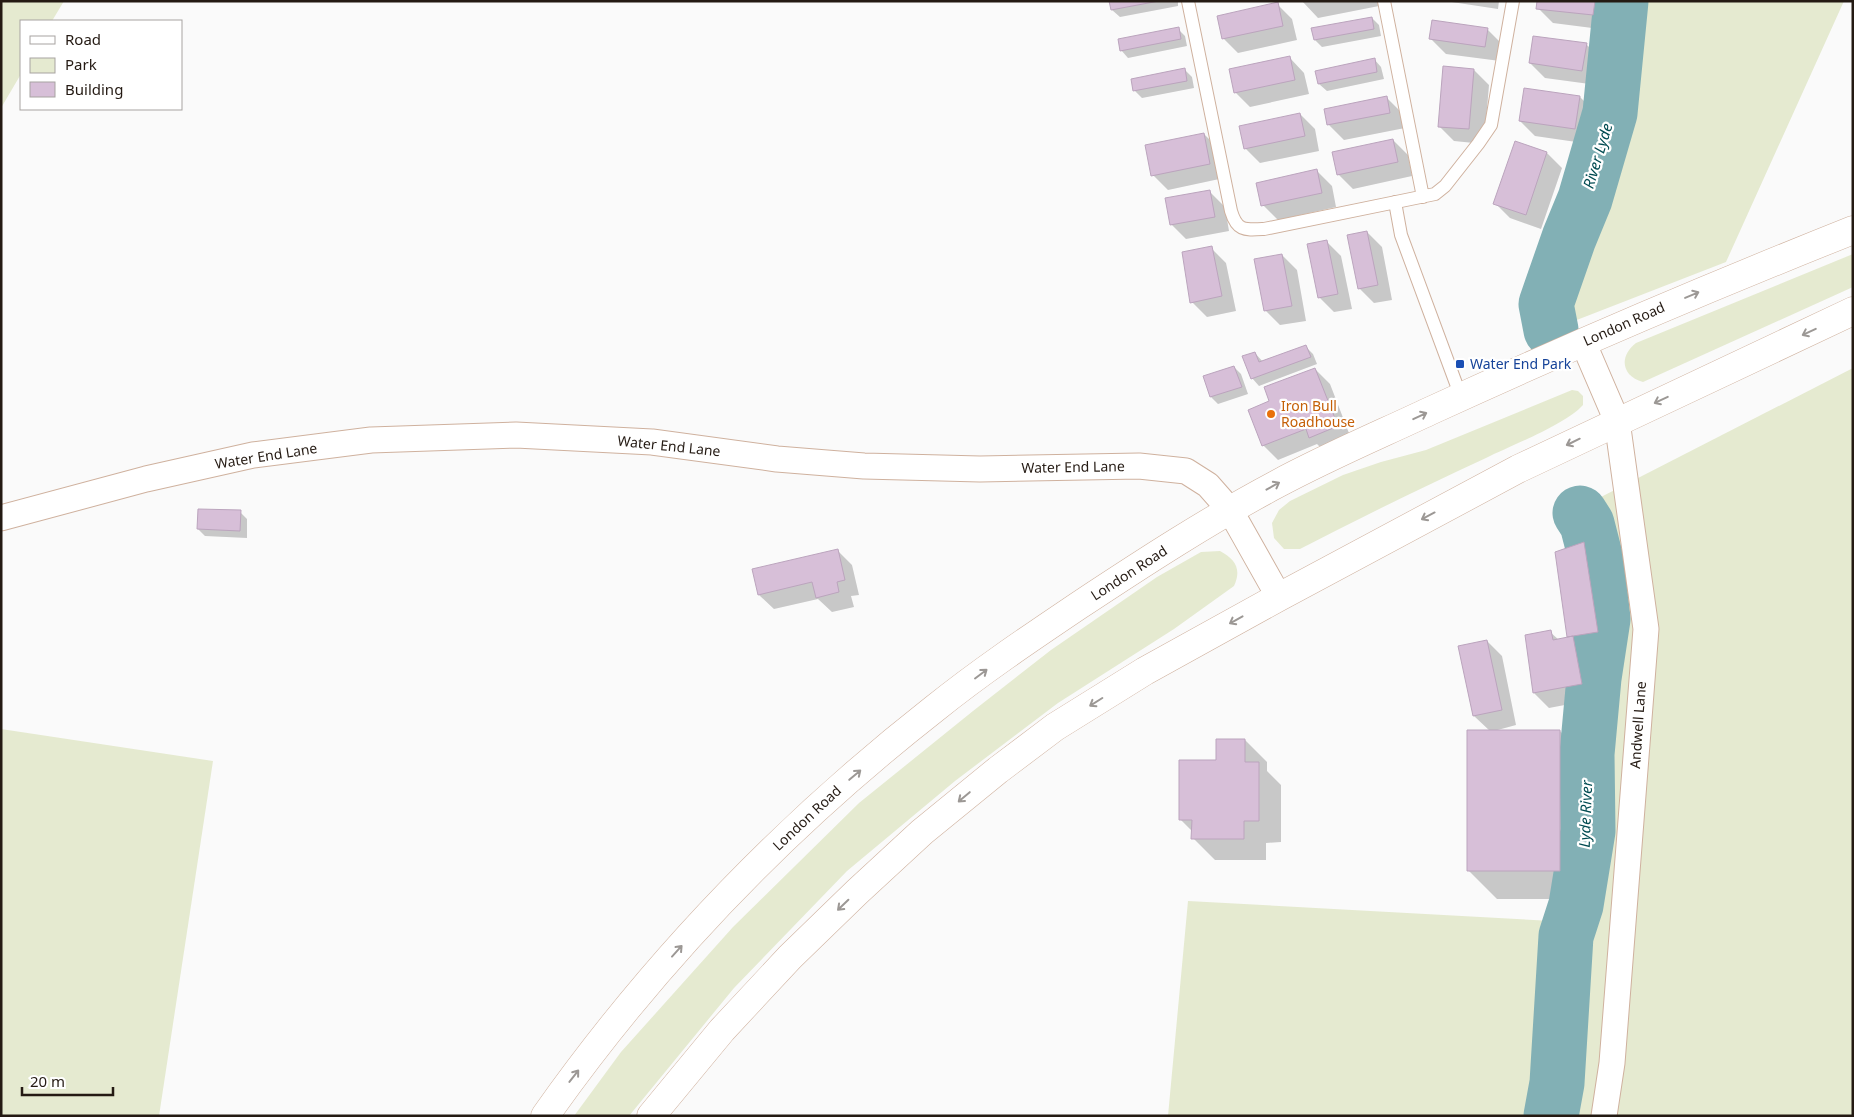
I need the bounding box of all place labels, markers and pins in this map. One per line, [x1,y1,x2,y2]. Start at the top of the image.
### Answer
place label: Water End Park [1470,354,1572,373]
marker: Water End Park [1454,358,1466,370]
place label: Iron Bull Roadhouse [1281,396,1355,431]
marker: Iron Bull Roadhouse [1265,408,1277,420]

